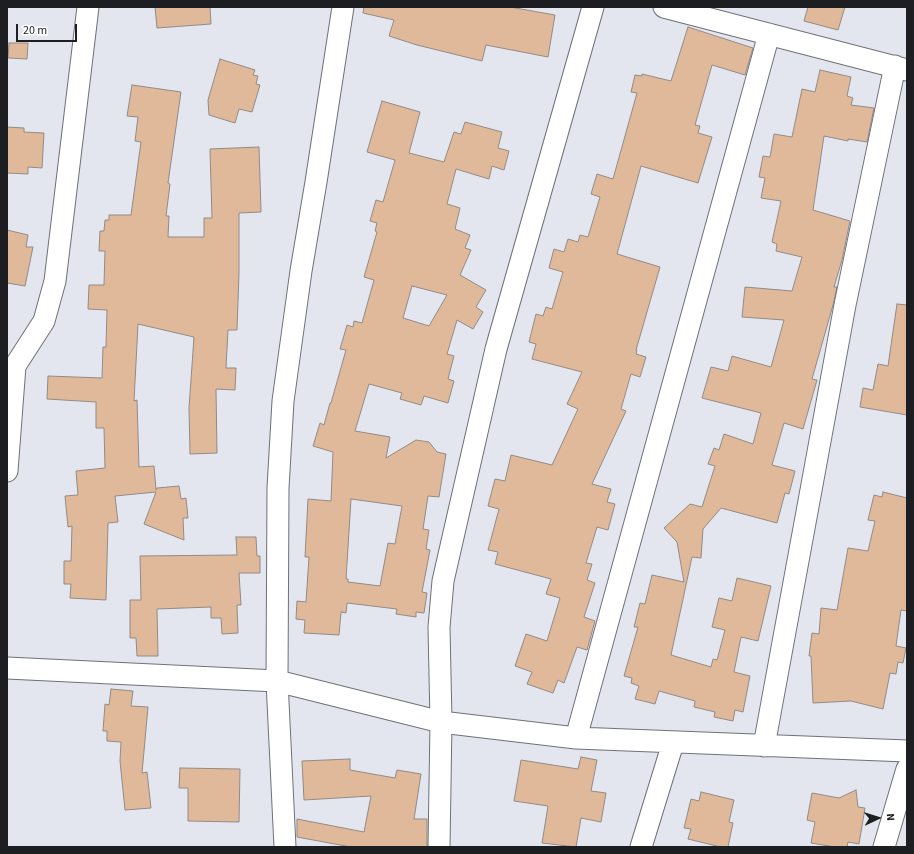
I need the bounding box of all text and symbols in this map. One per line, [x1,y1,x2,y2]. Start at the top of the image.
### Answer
scale bar [18,16,79,42]
text: 20 m [23,22,47,39]
north arrow [858,798,898,838]
text: N [883,813,898,821]

